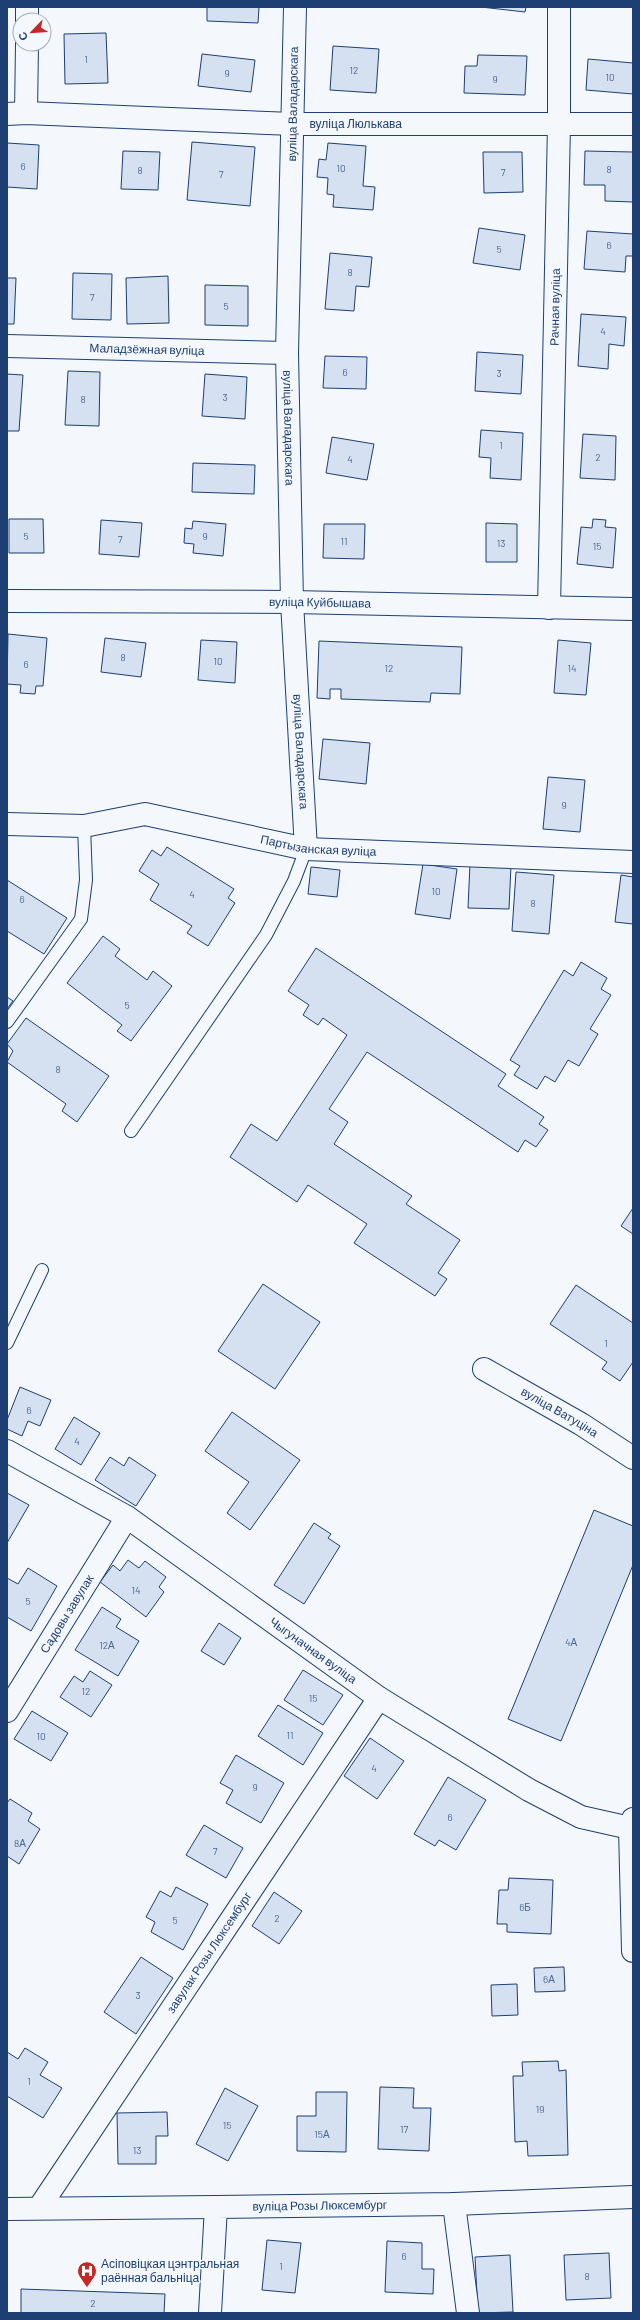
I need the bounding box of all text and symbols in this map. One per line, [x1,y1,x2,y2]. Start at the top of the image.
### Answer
north arrow [12,12,52,52]
text: С [15,30,30,43]
street label: вуліца Валадарскага [284,46,301,162]
house number: 1 [84,53,88,65]
house number: 12 [350,64,358,76]
house number: 9 [224,67,230,79]
house number: 10 [605,71,615,83]
house number: 9 [492,73,498,85]
street label: вуліца Люлькава [309,116,402,131]
house number: 6 [20,160,26,172]
house number: 10 [336,162,346,174]
house number: 8 [606,163,612,175]
house number: 8 [137,164,143,176]
house number: 7 [501,166,506,178]
house number: 7 [219,168,224,180]
house number: 6 [606,239,612,251]
house number: 5 [496,243,502,255]
house number: 8 [347,266,353,278]
street label: Рачная вуліца [546,268,563,346]
house number: 7 [90,291,95,303]
house number: 5 [223,300,229,312]
house number: 4 [600,325,606,337]
street label: Маладзёжная вуліца [89,340,205,358]
house number: 6 [342,366,348,378]
house number: 3 [496,367,502,379]
street label: вуліца Валадарскага [280,370,298,486]
house number: 3 [222,391,228,403]
house number: 8 [80,393,86,405]
house number: 1 [499,439,503,451]
house number: 2 [595,451,601,463]
house number: 4 [347,453,353,465]
house number: 5 [23,530,29,542]
house number: 9 [202,530,208,542]
house number: 7 [118,533,123,545]
house number: 11 [340,535,348,547]
house number: 13 [497,537,505,549]
house number: 15 [593,540,601,552]
street label: вуліца Куйбышава [269,594,371,610]
house number: 8 [120,651,126,663]
house number: 10 [213,655,223,667]
house number: 6 [23,658,29,670]
house number: 12 [385,662,393,674]
house number: 14 [567,662,577,674]
street label: вуліца Валадарскага [291,694,312,810]
house number: 9 [561,799,567,811]
street label: Партызанская вуліца [259,831,377,859]
house number: 10 [431,885,441,897]
house number: 4 [189,888,195,900]
house number: 6 [19,893,25,905]
house number: 8 [530,897,536,909]
house number: 5 [124,999,130,1011]
house number: 8 [55,1063,61,1075]
house number: 1 [604,1337,608,1349]
street label: вуліца Ватуціна [519,1384,601,1439]
house number: 6 [26,1404,32,1416]
house number: 4 [74,1435,80,1447]
street label: Садовы завулак [37,1571,96,1655]
house number: 14 [131,1584,141,1596]
house number: 5 [25,1595,31,1607]
street label: Чыгуначная вуліца [267,1614,360,1686]
house number: 4А [565,1636,577,1648]
house number: 12А [99,1639,115,1651]
house number: 12 [82,1685,90,1697]
house number: 15 [309,1692,317,1704]
house number: 11 [286,1729,294,1741]
house number: 10 [36,1730,46,1742]
house number: 4 [371,1762,377,1774]
house number: 9 [252,1781,258,1793]
house number: 6 [447,1811,453,1823]
house number: 8А [14,1837,26,1849]
house number: 7 [213,1845,218,1857]
street label: завулак Розы Люксембург [163,1888,254,2015]
house number: 6Б [519,1901,531,1913]
house number: 2 [274,1912,280,1924]
house number: 5 [172,1914,178,1926]
house number: 6А [543,1973,555,1985]
house number: 3 [135,1989,141,2001]
house number: 1 [27,2075,31,2087]
house number: 19 [536,2103,544,2115]
house number: 15 [223,2119,231,2131]
house number: 17 [400,2123,408,2135]
house number: 15А [314,2128,330,2140]
house number: 13 [133,2144,141,2156]
street label: вуліца Розы Люксембург [252,2197,388,2213]
house number: 6 [401,2250,407,2262]
place label: Асіповіцкая цэнтральная раённая бальніца [101,2256,239,2285]
hospital icon: Асіповіцкая цэнтральная раённая бальніца [76,2260,98,2288]
house number: 1 [279,2260,283,2272]
house number: 8 [584,2270,590,2282]
house number: 2 [90,2297,96,2309]

